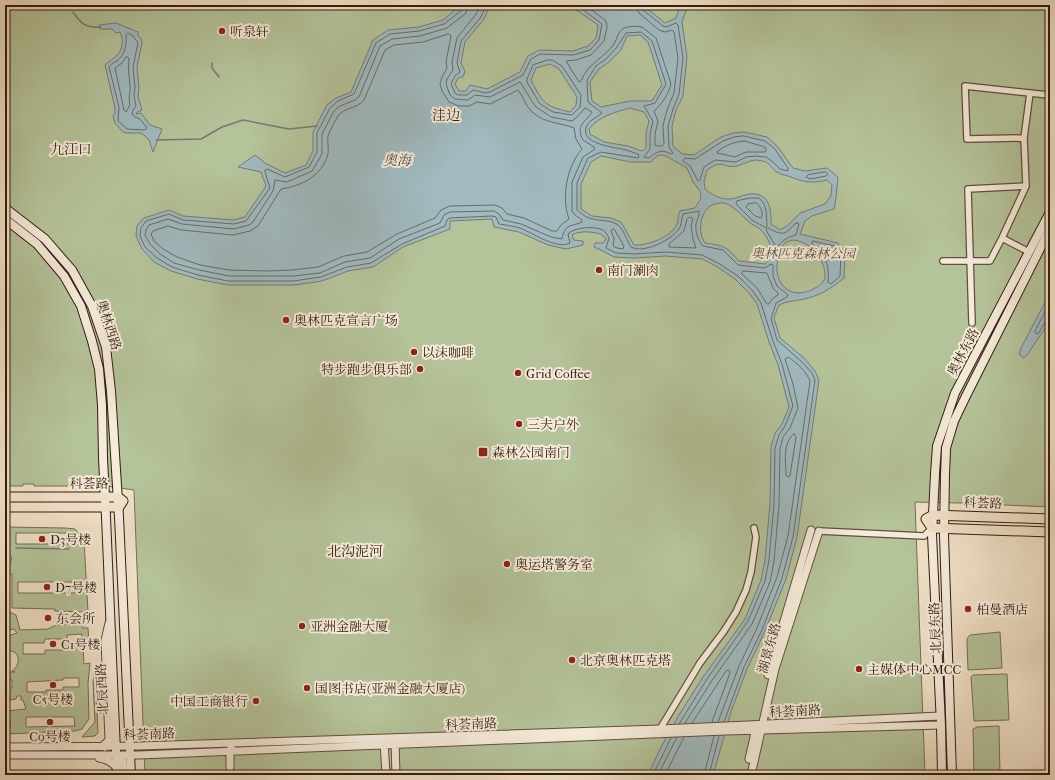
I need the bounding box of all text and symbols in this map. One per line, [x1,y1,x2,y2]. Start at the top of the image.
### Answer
place label: 听泉轩 [230,24,269,39]
marker: 听泉轩 [217,26,227,36]
district label: 洼边 [432,107,460,124]
district label: 九江口 [50,141,92,158]
water label: 奥海 [383,152,413,169]
park label: 奥林匹克森林公园 [751,246,857,261]
place label: 南门涮肉 [607,263,659,278]
marker: 南门涮肉 [594,265,604,275]
street label: 奥林西路 [94,298,124,352]
place label: 奥林匹克宣言广场 [294,313,398,328]
marker: 奥林匹克宣言广场 [281,315,291,325]
street label: 奥林东路 [944,326,982,378]
place label: 以沫咖啡 [422,345,474,360]
marker: 以沫咖啡 [409,347,419,357]
place label: 特步跑步俱乐部 [321,362,412,377]
marker: 特步跑步俱乐部 [415,364,425,374]
place label: Grid Coffee [526,366,591,381]
marker: Grid Coffee [513,368,523,378]
place label: 三夫户外 [527,417,579,432]
marker: 三夫户外 [514,419,524,429]
place label: 森林公园南门 [492,445,570,460]
marker: 森林公园南门 [477,446,489,458]
street label: 科荟路 [69,476,109,491]
street label: 科荟路 [963,495,1003,511]
place label: D3号楼 [50,532,91,547]
marker: D3号楼 [37,534,47,544]
district label: 北沟泥河 [327,543,383,560]
place label: 奥运塔警务室 [515,557,593,572]
marker: 奥运塔警务室 [502,559,512,569]
place label: D7号楼 [55,580,97,595]
marker: D7号楼 [42,582,52,592]
street label: 北辰东路 [927,602,943,654]
place label: 柏曼酒店 [976,602,1028,617]
marker: 柏曼酒店 [963,604,973,614]
place label: 东会所 [56,611,95,626]
marker: 东会所 [43,613,53,623]
place label: 亚洲金融大厦 [310,619,388,634]
marker: 亚洲金融大厦 [297,621,307,631]
street label: 湖景东路 [755,621,783,675]
place label: C1号楼 [61,637,100,652]
marker: C1号楼 [48,639,58,649]
place label: 北京奥林匹克塔 [580,653,671,668]
marker: 北京奥林匹克塔 [567,655,577,665]
place label: 主媒体中心MCC [867,662,962,677]
street label: 北辰西路 [93,663,111,715]
marker: 主媒体中心MCC [854,664,864,674]
marker: C5号楼 [48,680,58,690]
place label: 国图书店(亚洲金融大厦店) [315,681,465,696]
marker: 国图书店(亚洲金融大厦店) [302,683,312,693]
place label: C5号楼 [33,692,73,707]
place label: 中国工商银行 [170,694,248,709]
marker: 中国工商银行 [251,696,261,706]
street label: 科荟南路 [769,702,821,720]
street label: 科荟南路 [445,716,497,732]
marker: C9号楼 [45,717,55,727]
street label: 科荟南路 [123,726,175,742]
place label: C9号楼 [29,729,71,744]

